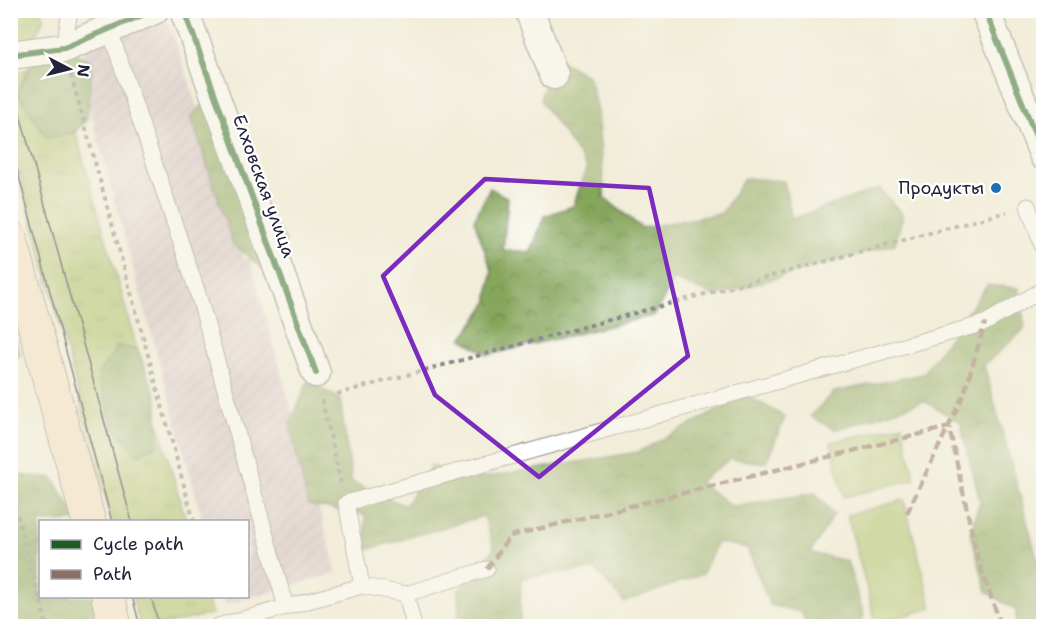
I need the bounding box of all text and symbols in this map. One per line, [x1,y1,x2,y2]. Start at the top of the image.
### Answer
north arrow [39,39,99,99]
text: N [72,63,95,78]
street label: Елховская улица [227,111,301,261]
place label: Продукты [898,176,984,200]
marker: Продукты [989,181,1003,195]
legend [39,520,249,598]
text: Cycle path [93,532,184,556]
text: Path [93,562,132,586]

